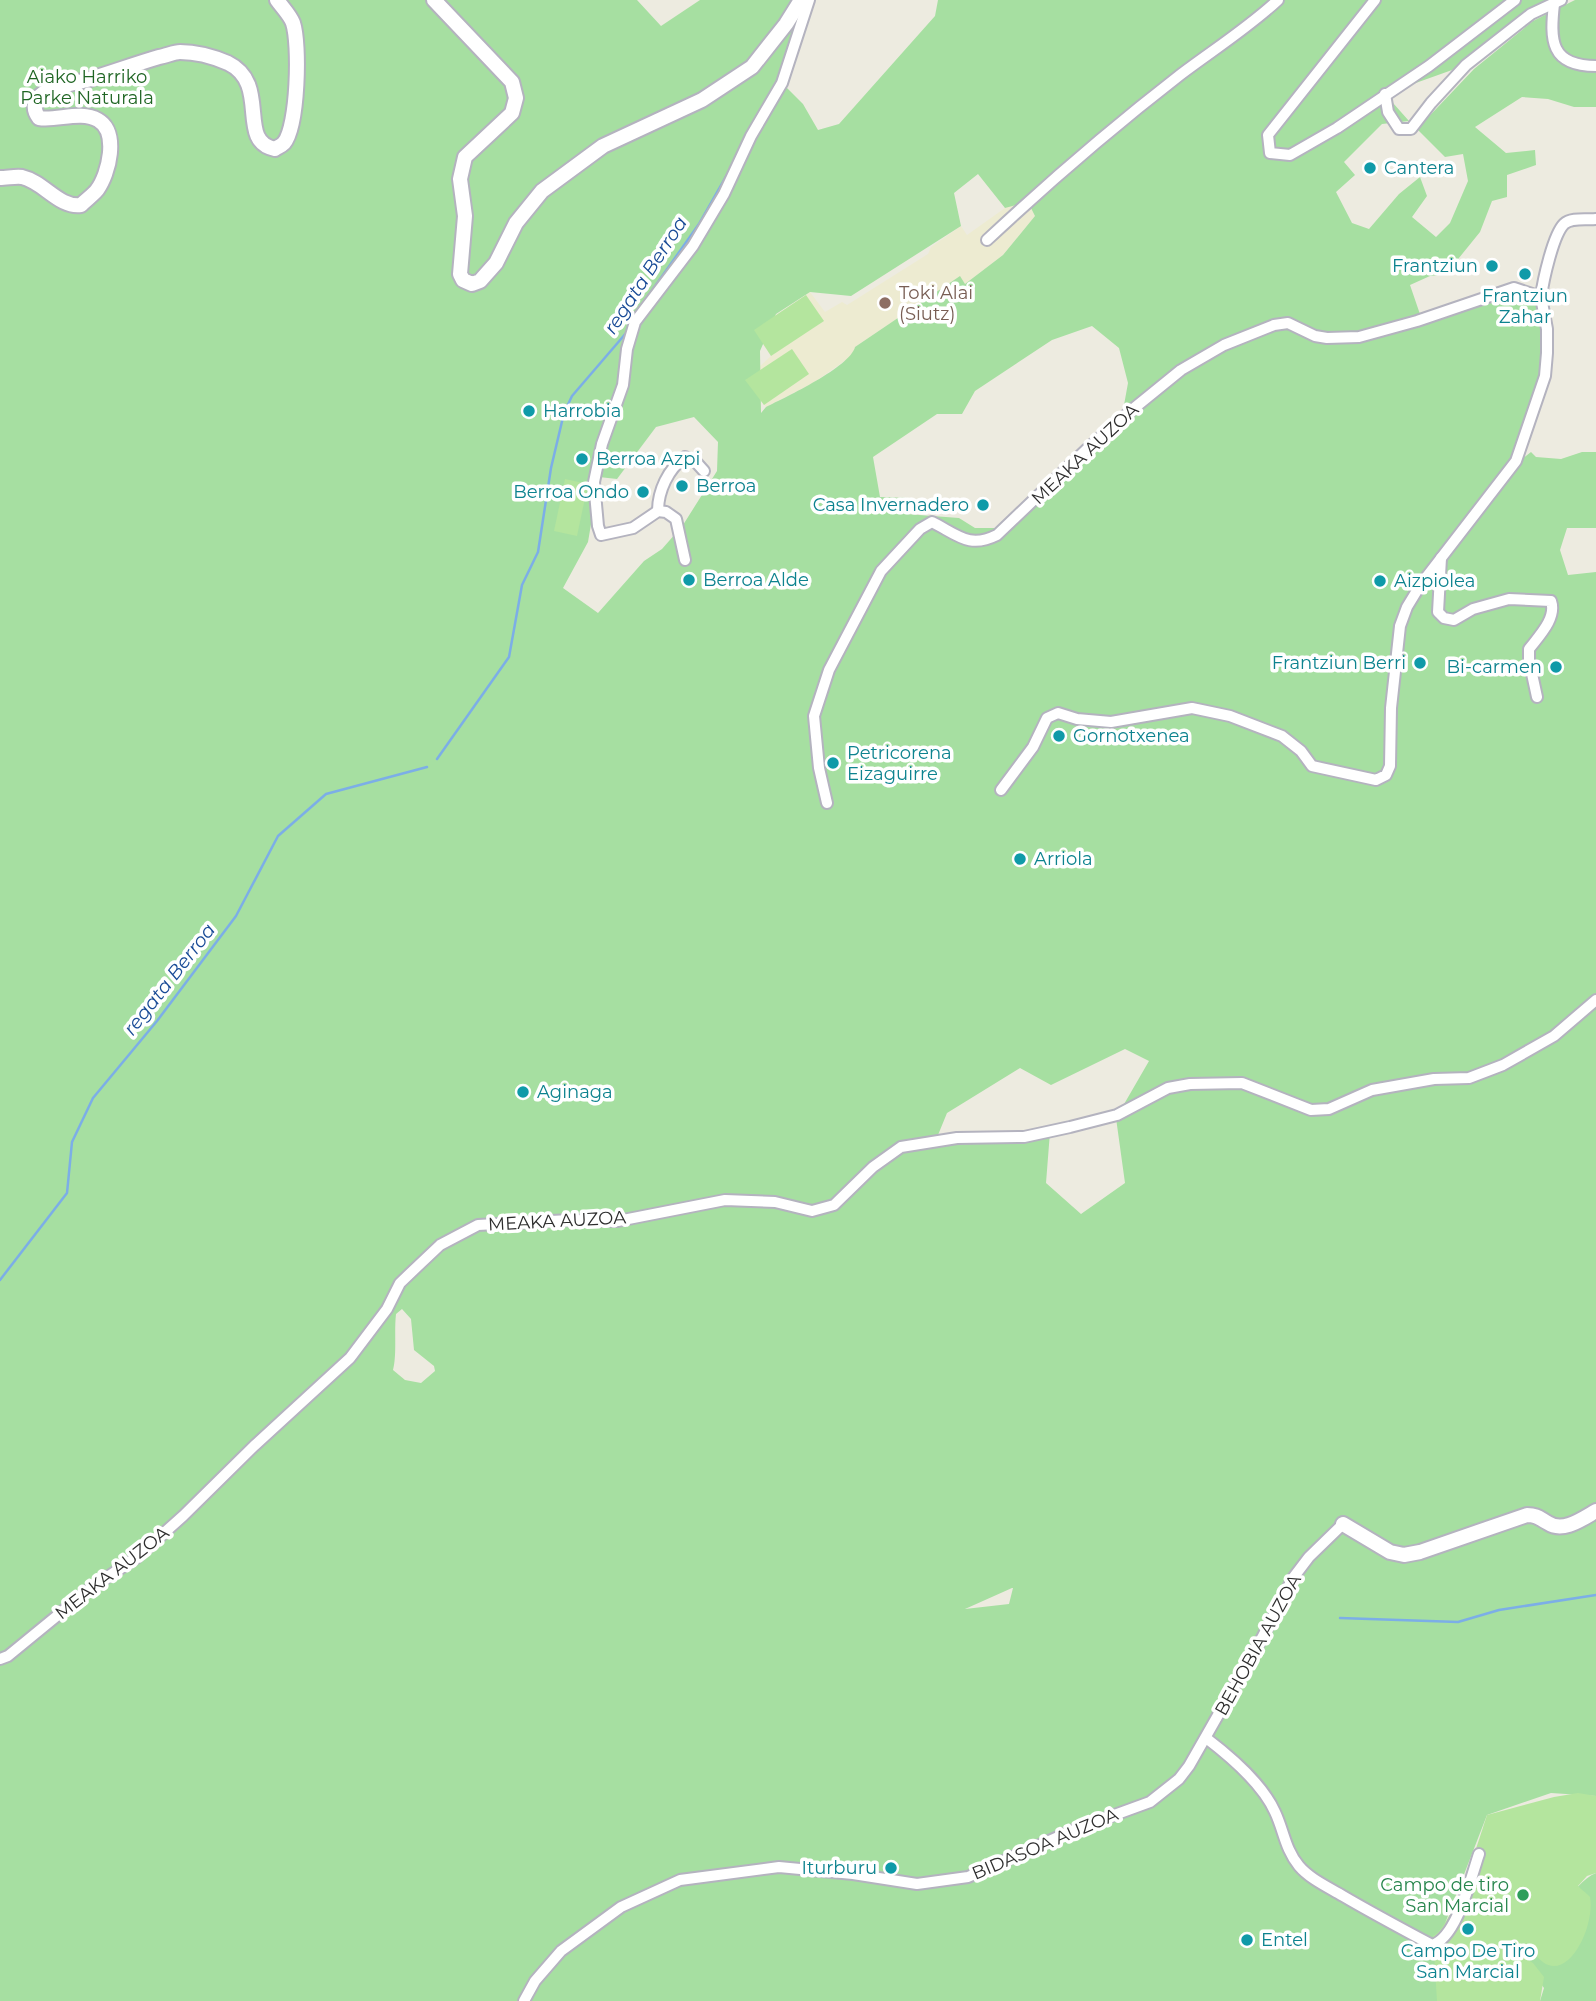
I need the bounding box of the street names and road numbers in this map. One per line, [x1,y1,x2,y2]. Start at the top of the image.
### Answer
street label: MEAKA AUZOA [1027,399,1143,509]
street label: MEAKA AUZOA [487,1206,627,1236]
street label: MEAKA AUZOA [51,1522,173,1624]
street label: BEHOBIA AUZOA [1210,1570,1306,1720]
street label: BIDASOA AUZOA [969,1803,1121,1885]

